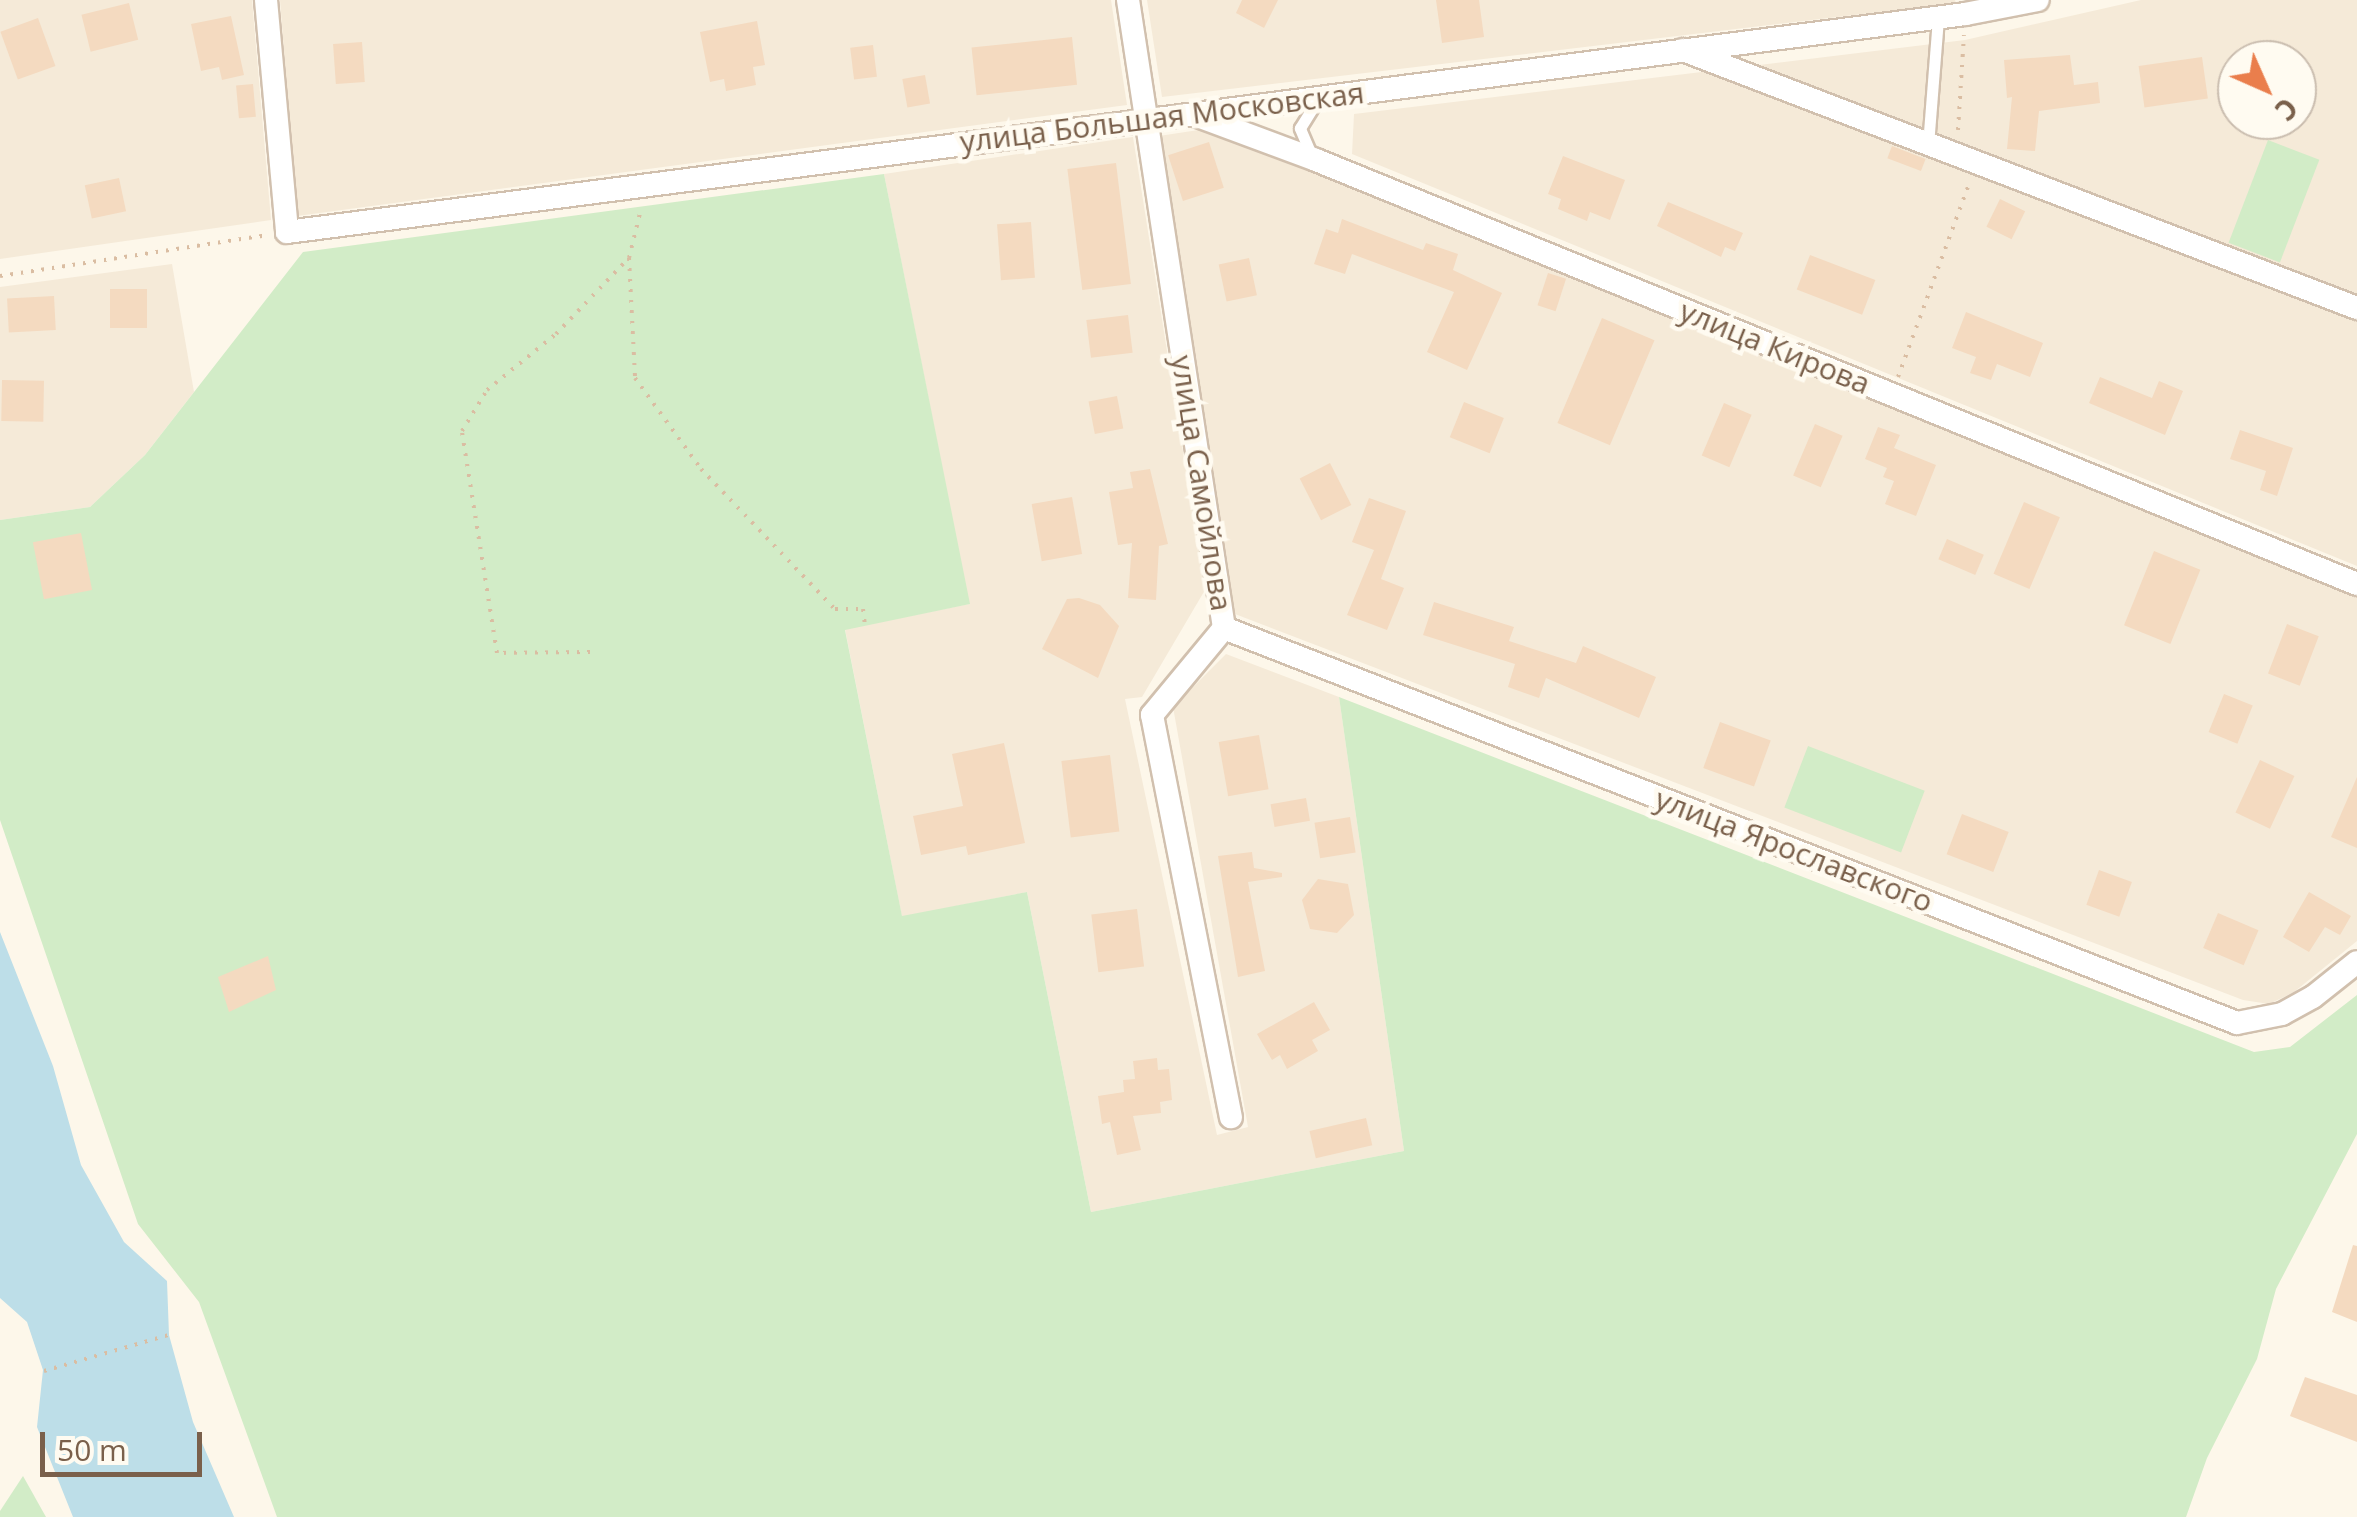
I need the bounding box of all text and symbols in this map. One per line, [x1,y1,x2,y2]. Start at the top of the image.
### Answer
north arrow [2217,40,2317,140]
street label: улица Большая Московская [958,74,1366,160]
text: С [2267,90,2307,130]
street label: улица Кирова [1675,292,1875,402]
street label: улица Самойлова [1164,353,1240,613]
street label: улица Ярославского [1650,780,1938,920]
scale bar [45,1412,208,1474]
text: 50 m [57,1429,127,1470]

